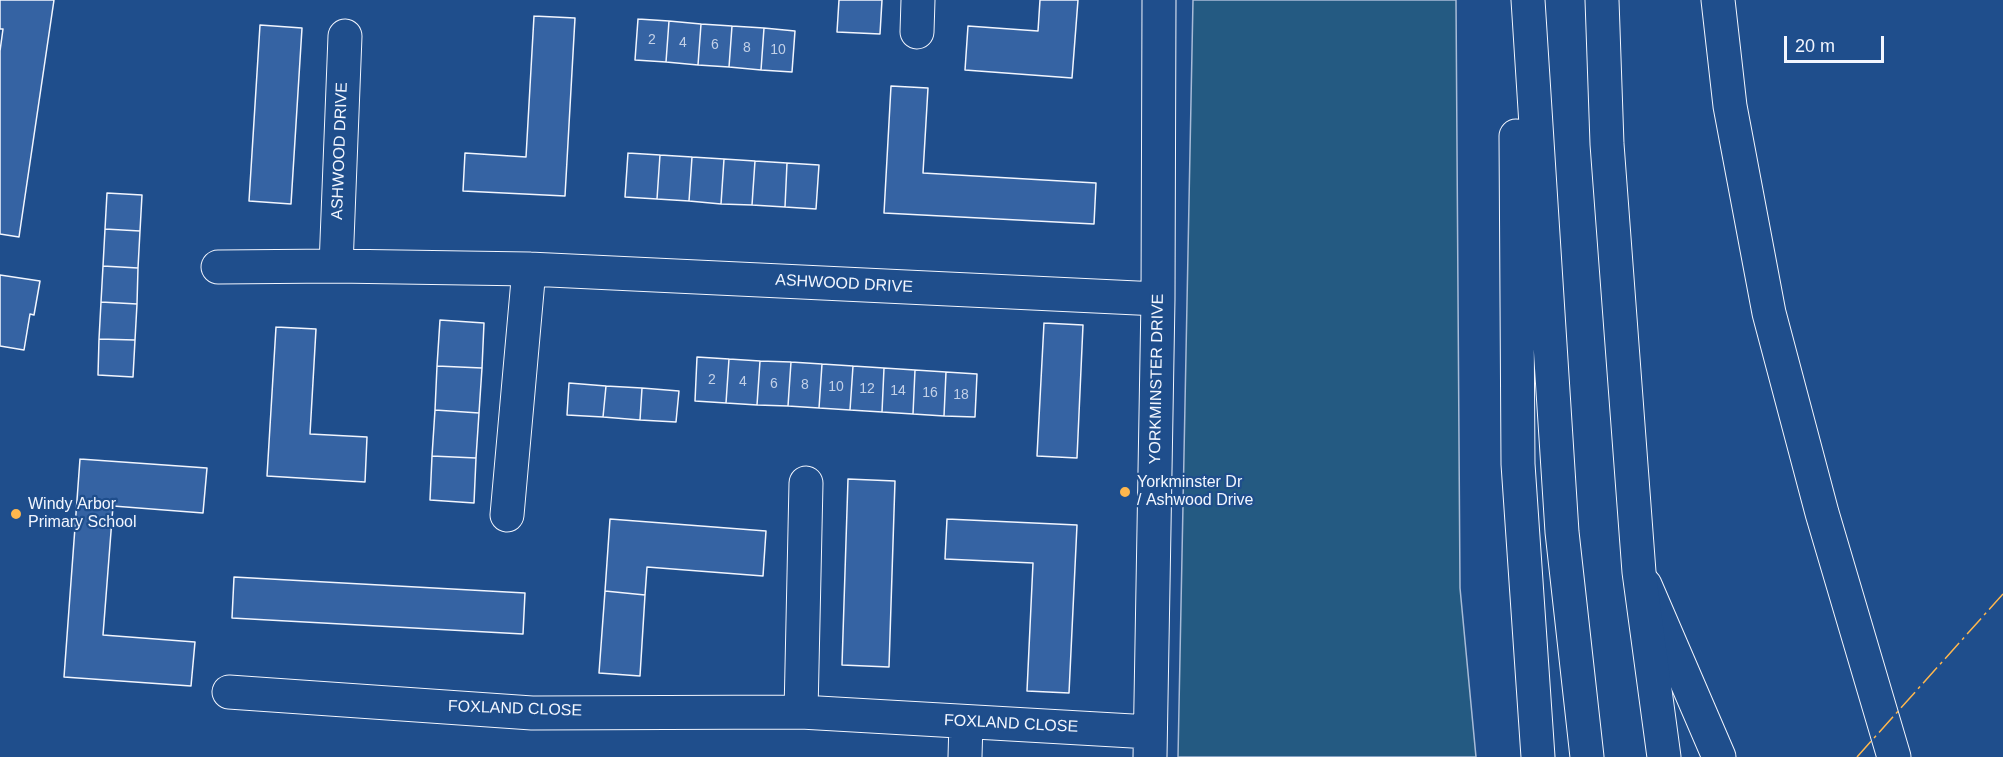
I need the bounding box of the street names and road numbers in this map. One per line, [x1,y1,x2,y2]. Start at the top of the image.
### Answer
street label: ASHWOOD DRIVE [328,82,352,220]
street label: ASHWOOD DRIVE [775,271,913,297]
street label: YORKMINSTER DRIVE [1146,294,1168,464]
street label: FOXLAND CLOSE [448,697,582,721]
street label: FOXLAND CLOSE [943,711,1079,737]

